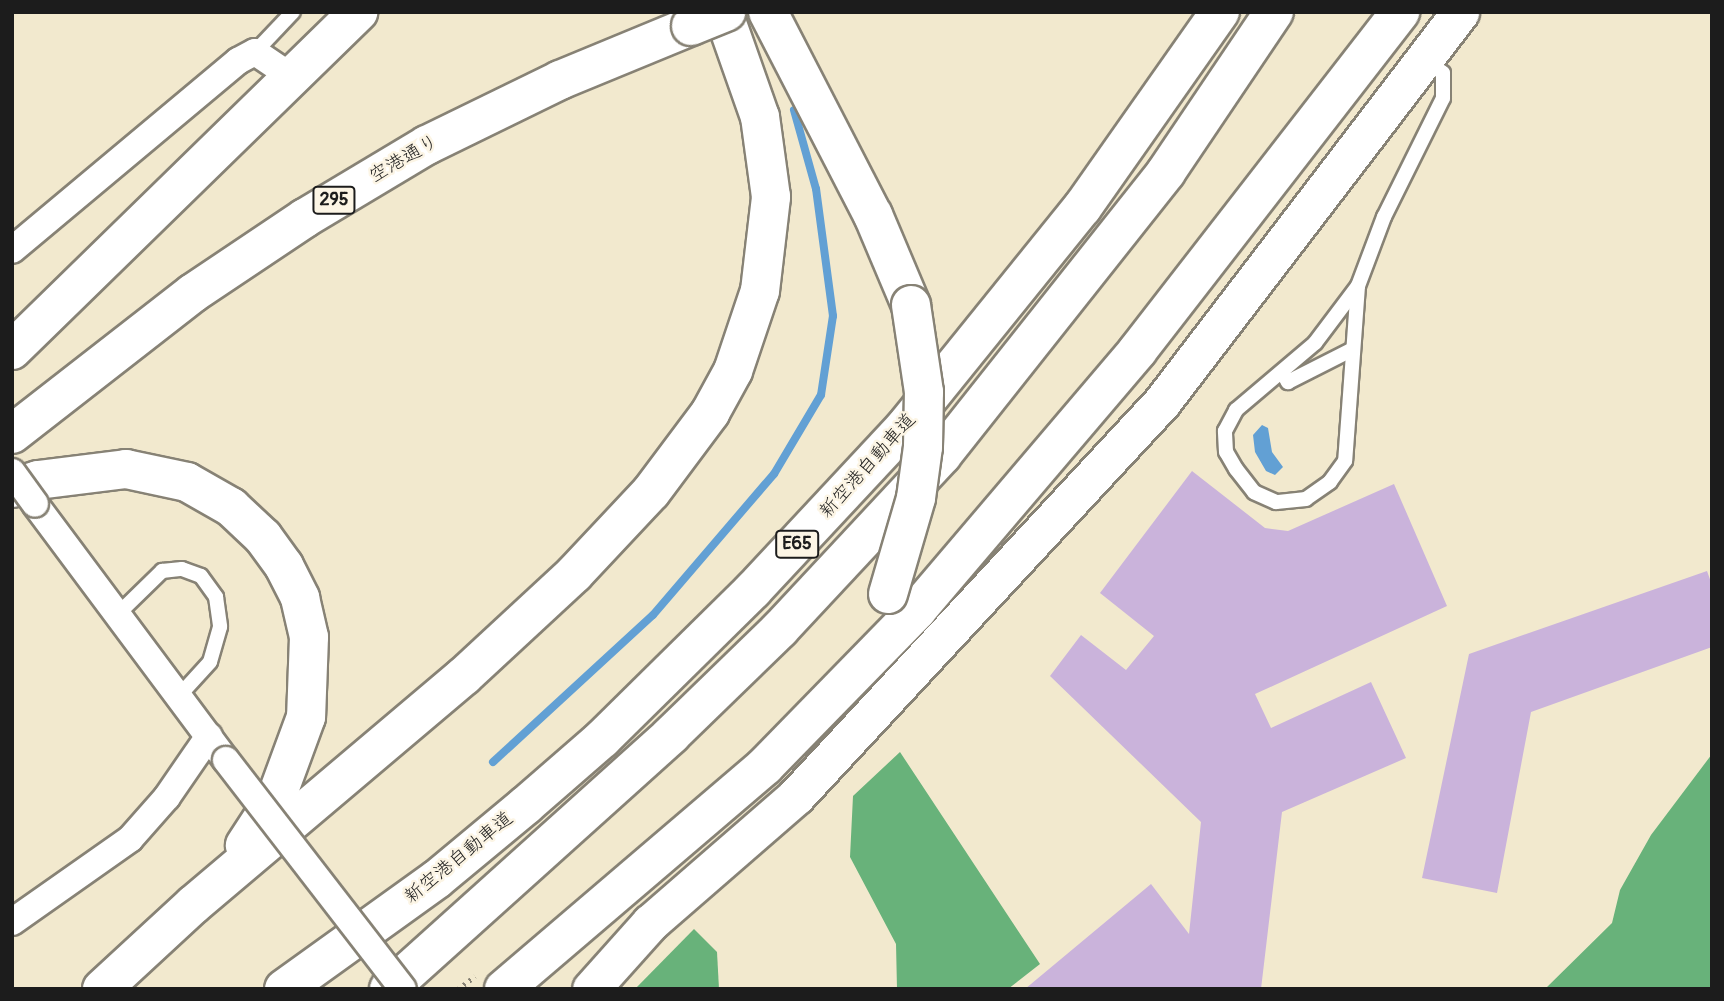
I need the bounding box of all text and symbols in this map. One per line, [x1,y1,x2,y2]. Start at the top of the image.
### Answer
street label: 空港通り [365,130,443,188]
road number: 295 [311,186,357,215]
street label: 新空港自動車道 [815,409,921,523]
road number: E65 [774,530,820,558]
street label: 新空港自動車道 [400,807,518,909]

